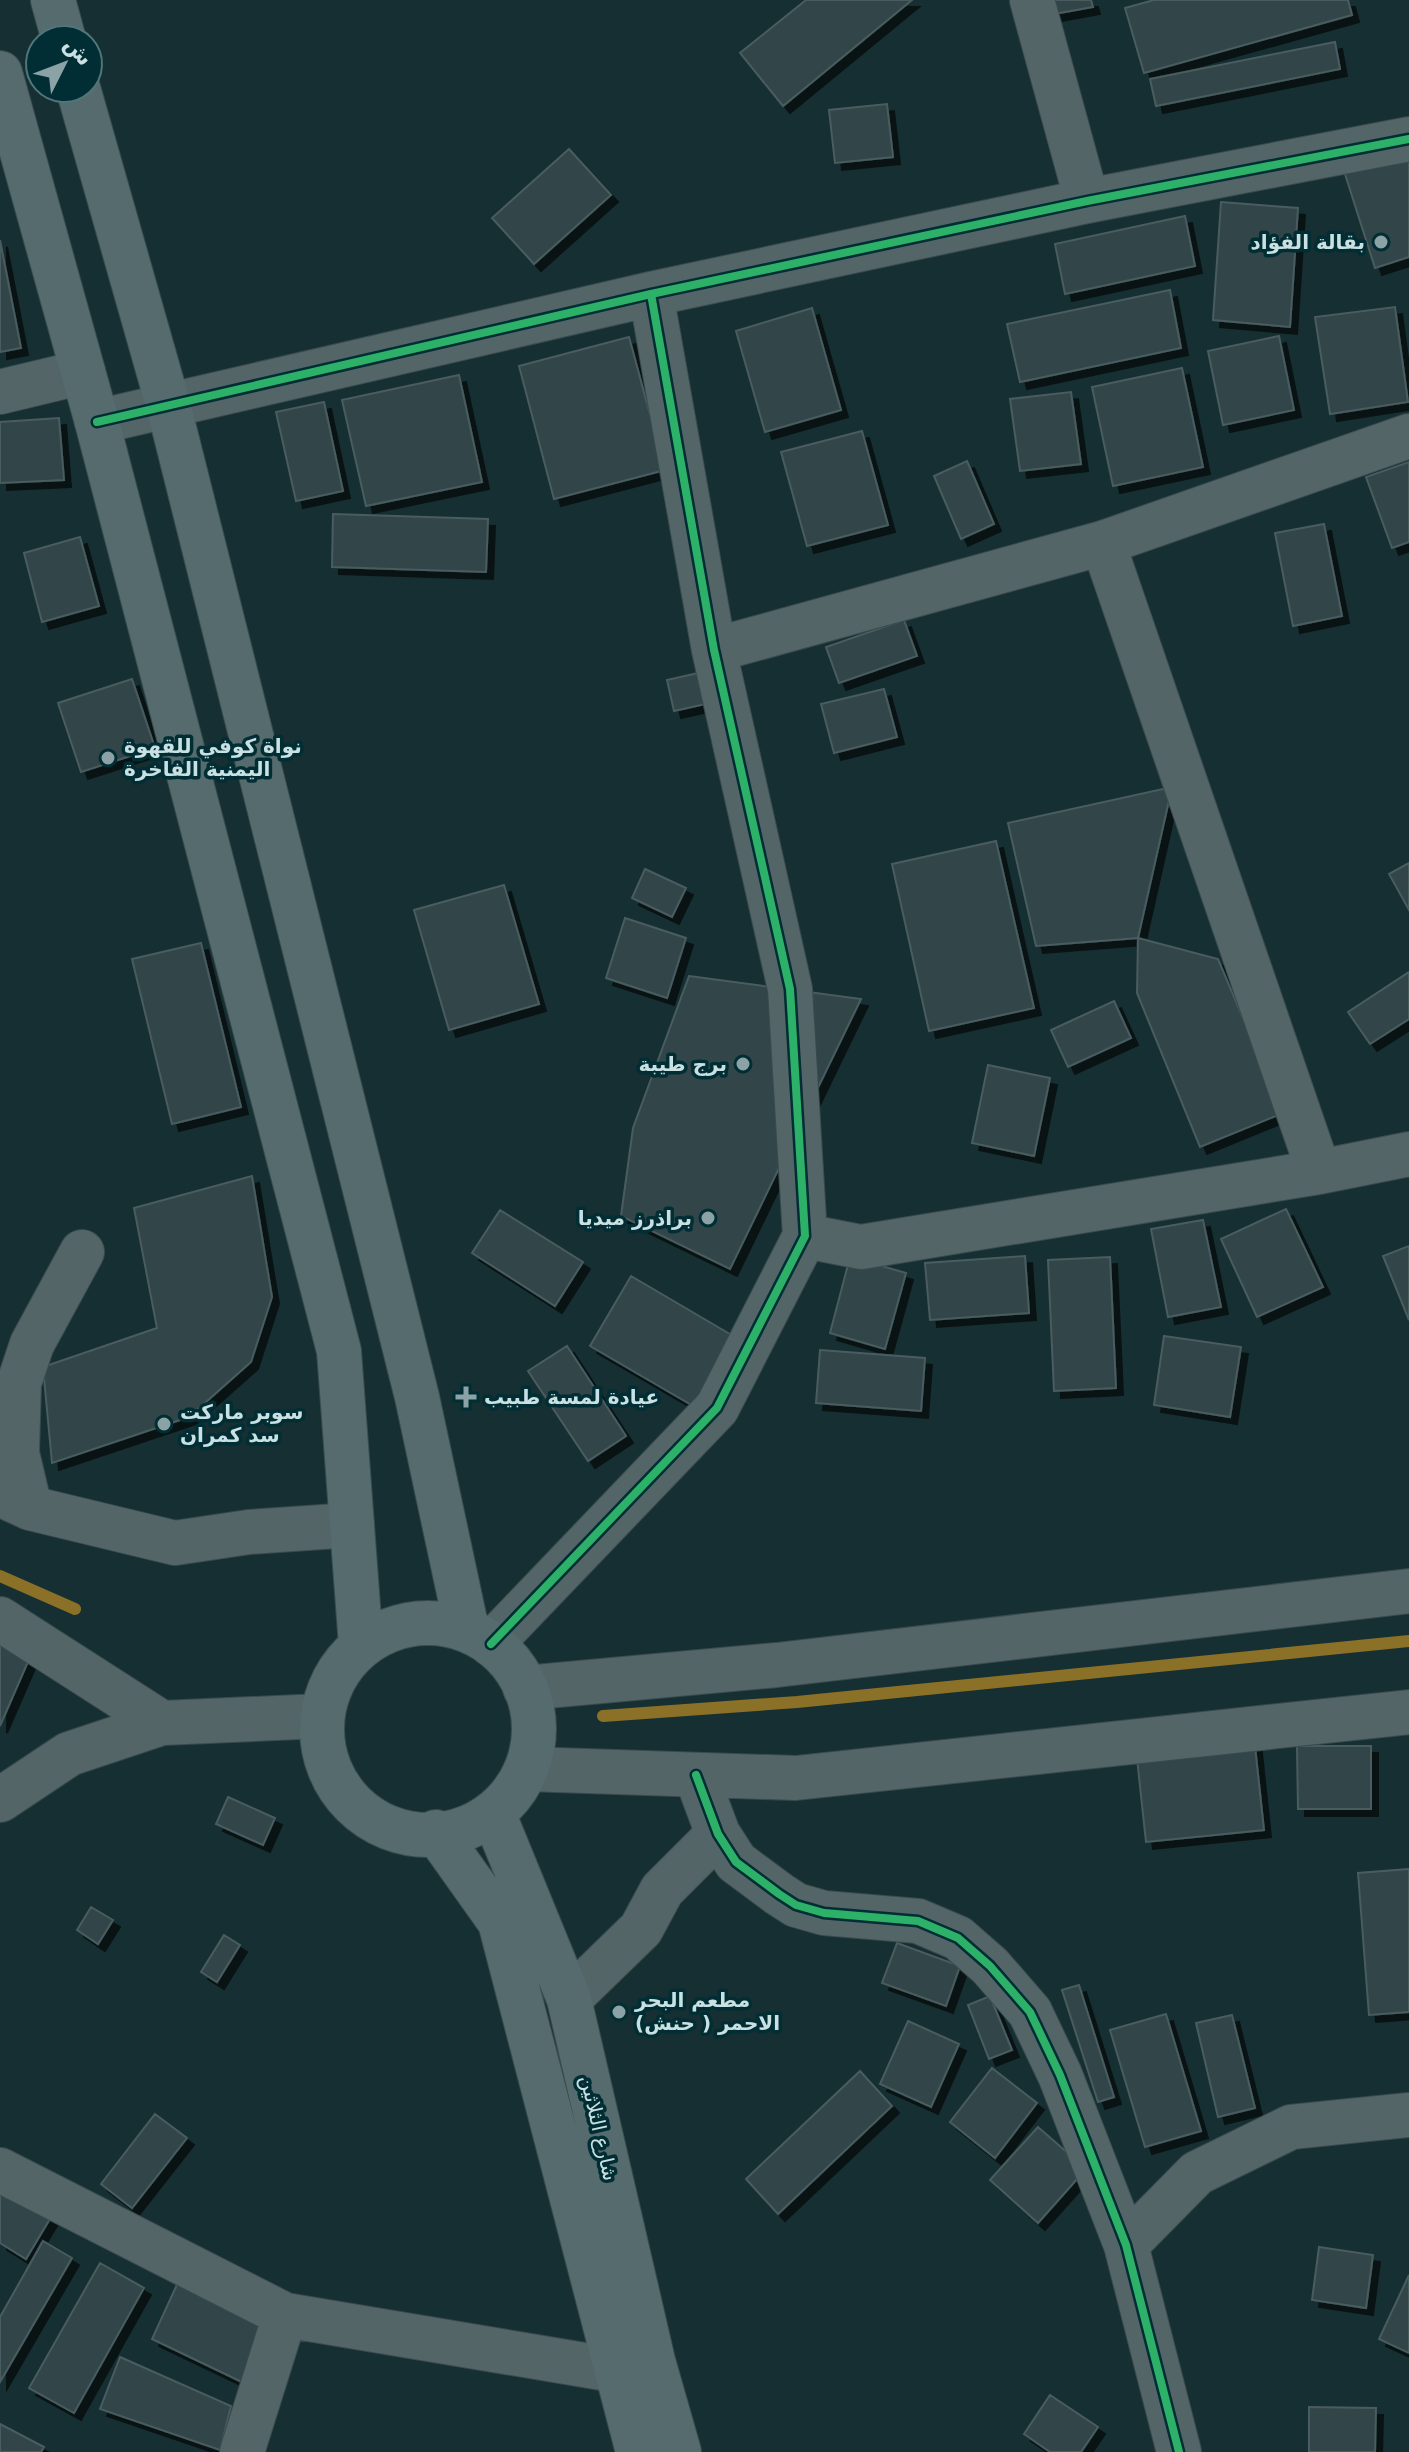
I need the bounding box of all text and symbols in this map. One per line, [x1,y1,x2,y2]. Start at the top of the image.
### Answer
north arrow [24,24,104,104]
text: ش [59,31,98,71]
place label: بقالة الفؤاد [1251,230,1365,254]
marker: بقالة الفؤاد [1372,233,1390,251]
place label: نواة كوفي للقهوة اليمنية الفاخرة [124,734,302,781]
marker: نواة كوفي للقهوة اليمنية الفاخرة [99,749,117,767]
place label: برج طيبة [638,1052,727,1076]
marker: برج طيبة [734,1055,752,1073]
place label: براذرز ميديا [578,1206,692,1230]
marker: براذرز ميديا [699,1209,717,1227]
place label: عيادة لمسة طبيب [484,1385,659,1409]
marker: عيادة لمسة طبيب [455,1386,477,1408]
place label: سوبر ماركت سد كمران [180,1400,303,1447]
marker: سوبر ماركت سد كمران [155,1415,173,1433]
place label: مطعم البحر الاحمر ( حنش) [634,1988,780,2035]
marker: مطعم البحر الاحمر ( حنش) [610,2003,628,2021]
street label: شارع الثلاثين [575,2073,623,2183]

